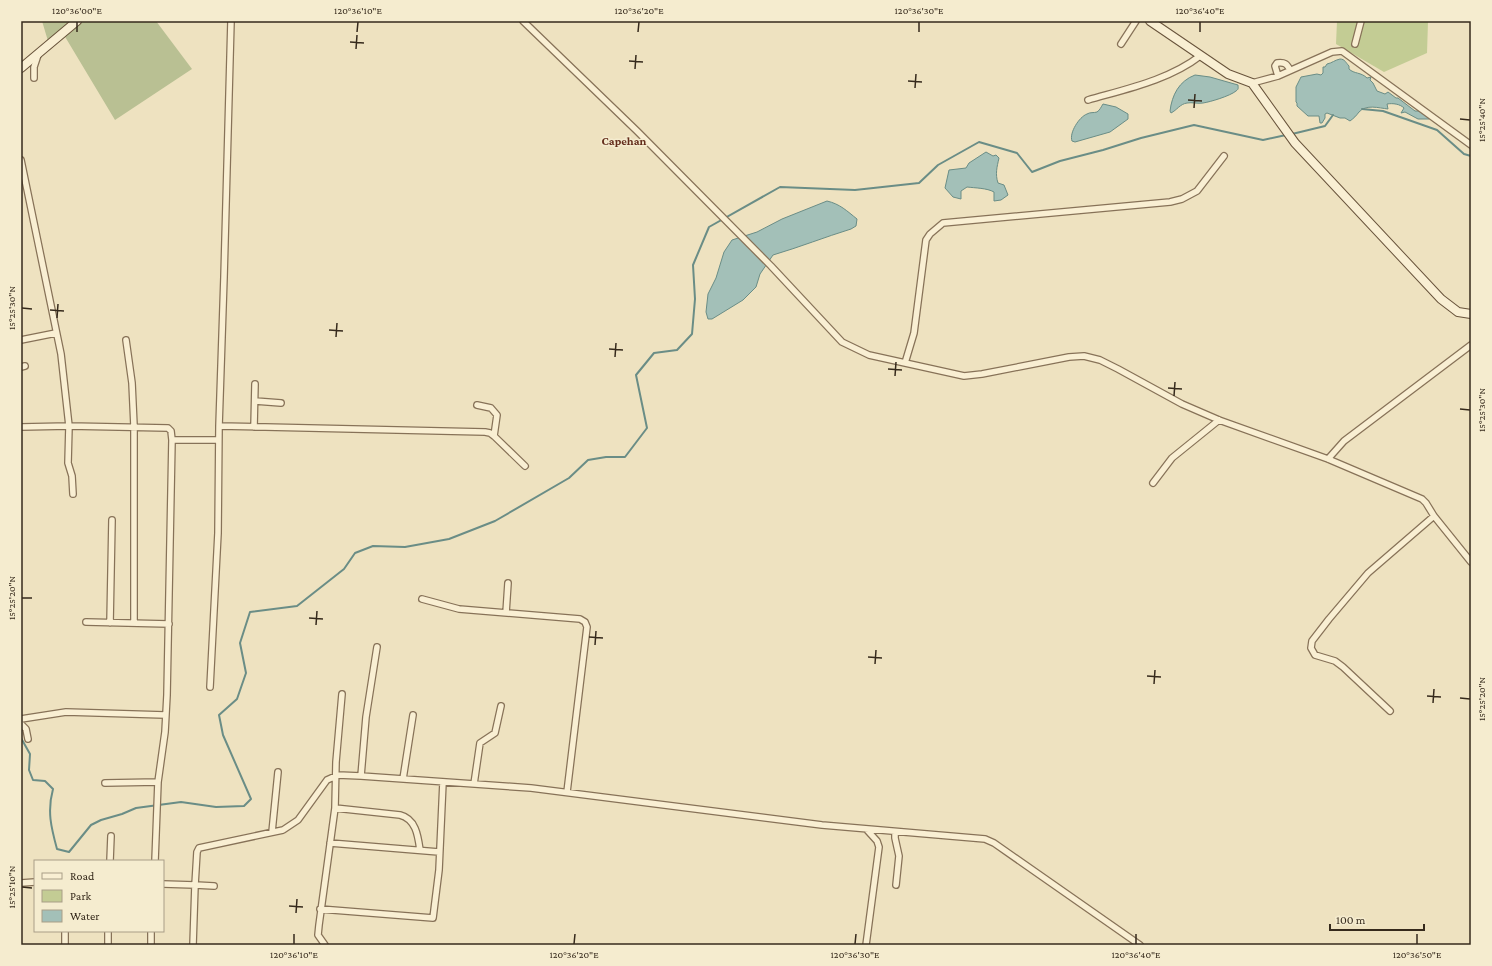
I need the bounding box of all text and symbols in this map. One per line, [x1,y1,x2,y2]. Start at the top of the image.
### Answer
text: 120°36'00"E [52,5,102,16]
text: 120°36'10"E [334,5,382,16]
text: 120°36'20"E [614,5,664,16]
text: 120°36'30"E [895,5,944,16]
text: 120°36'40"E [1176,5,1225,16]
text: 15°25'40"N [1476,98,1487,142]
district label: Capehan [602,134,647,148]
text: 15°25'30"N [6,286,17,330]
text: 15°25'30"N [1476,388,1487,432]
text: 15°25'20"N [6,575,17,620]
text: 15°25'20"N [1476,676,1487,721]
legend [34,860,164,932]
text: 15°25'10"N [6,865,17,908]
text: Road [70,869,95,883]
text: Park [70,889,92,903]
scale bar [1330,906,1424,932]
text: Water [70,909,100,923]
text: 100 m [1336,913,1366,927]
text: 120°36'10"E [270,949,318,960]
text: 120°36'20"E [549,949,599,960]
text: 120°36'30"E [831,949,880,960]
text: 120°36'40"E [1112,949,1161,960]
text: 120°36'50"E [1393,949,1442,960]

